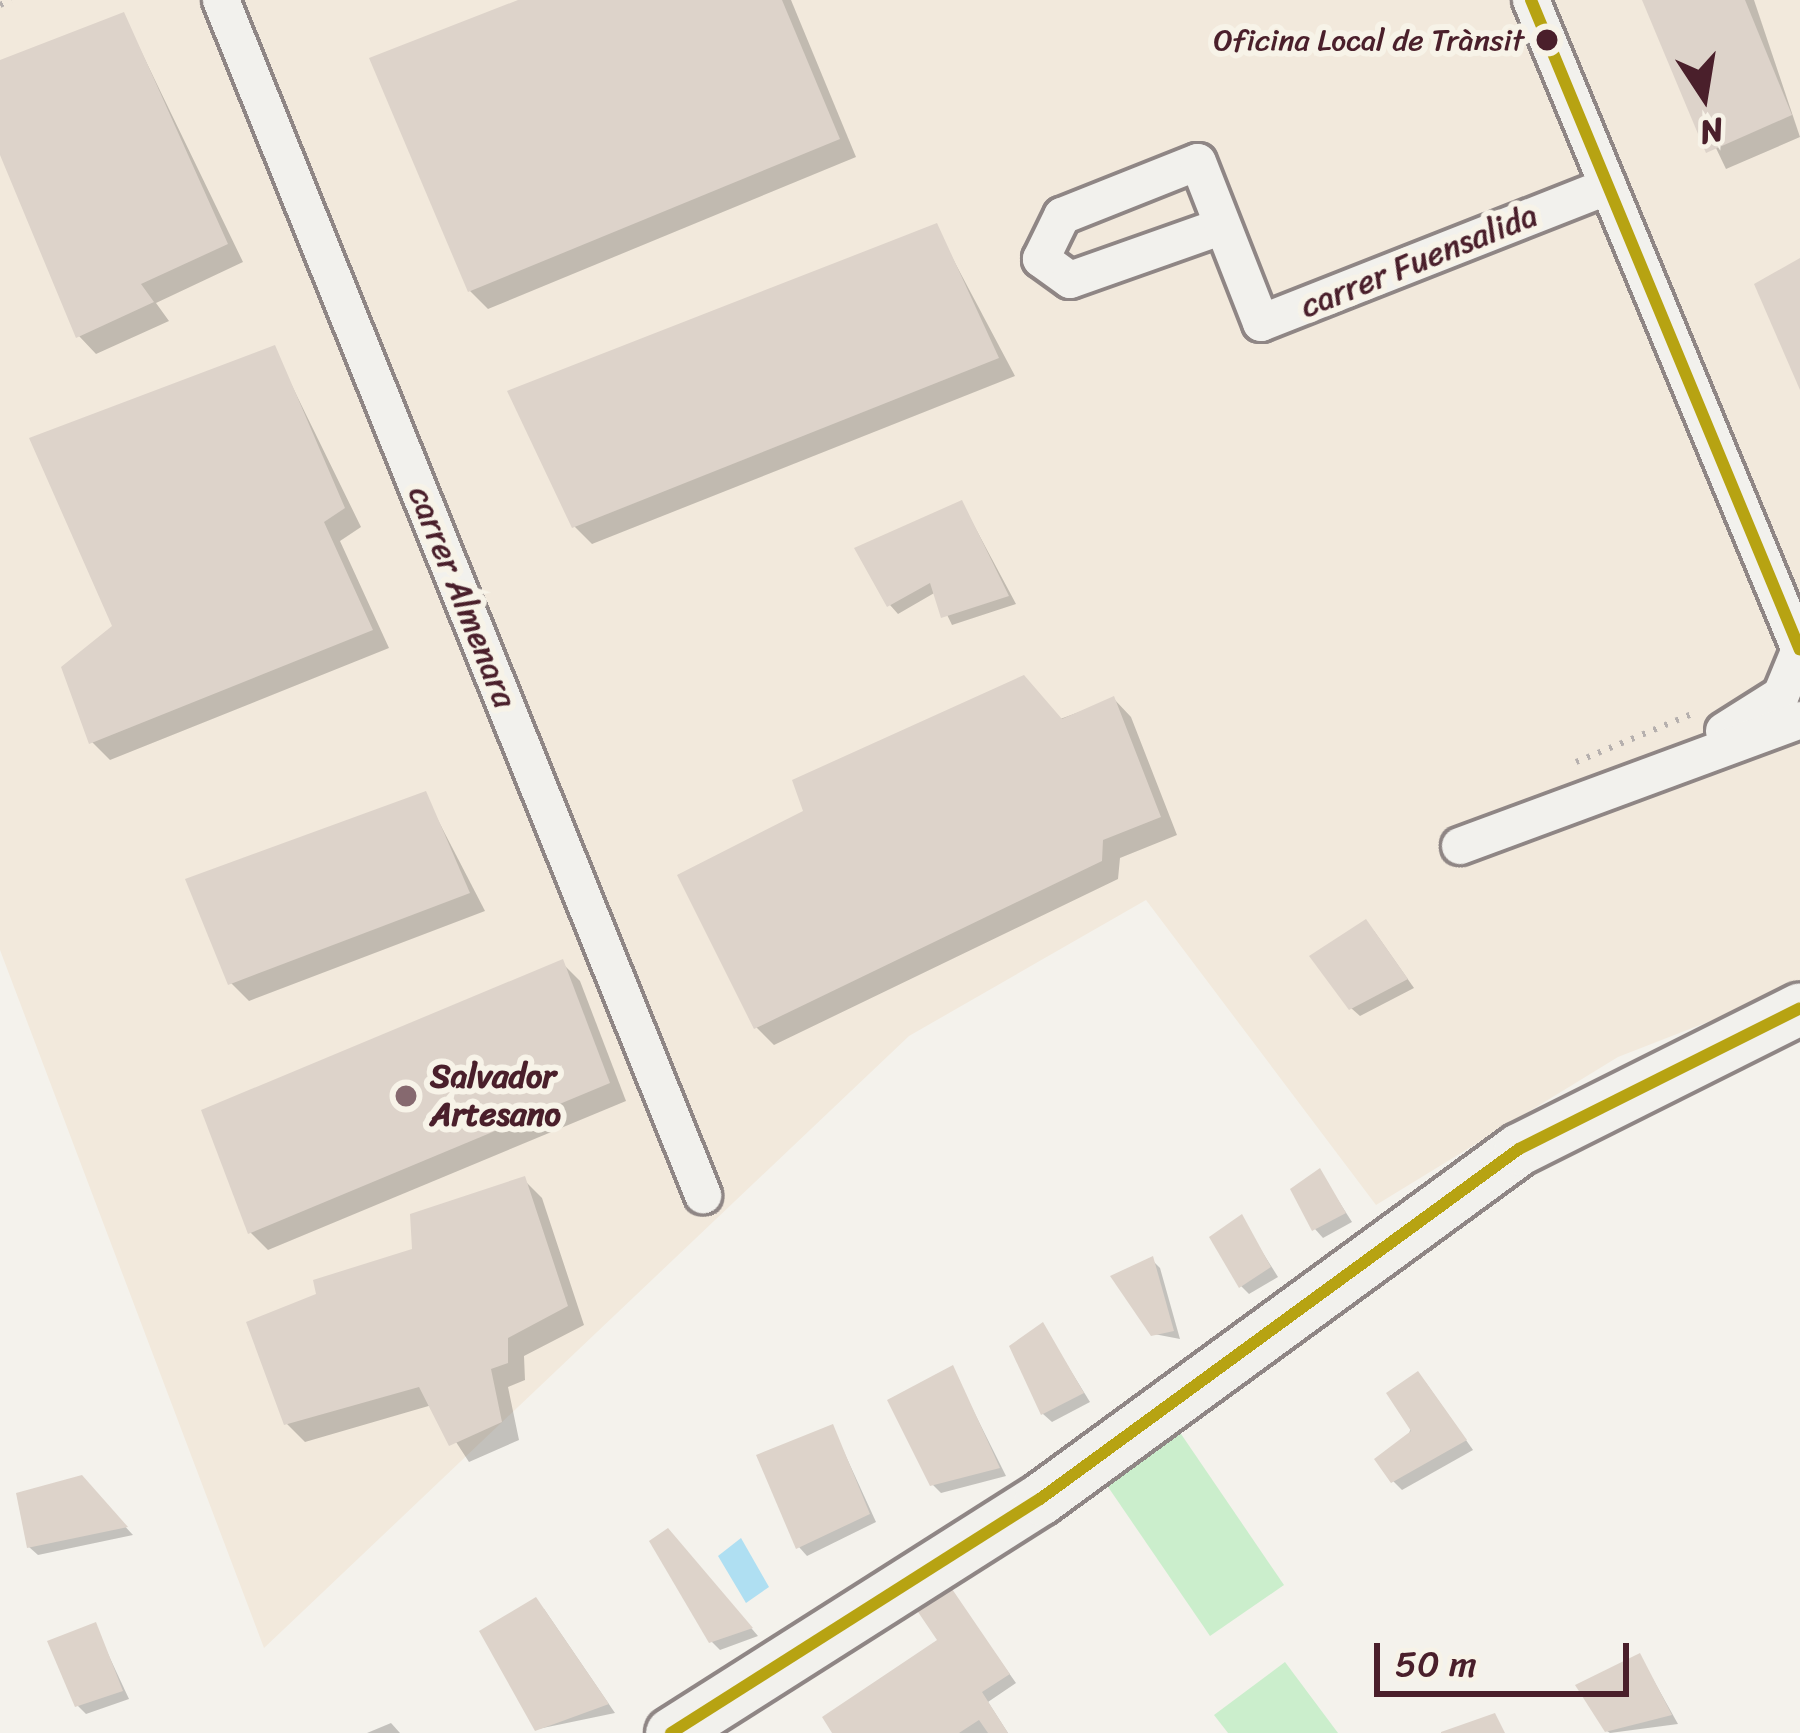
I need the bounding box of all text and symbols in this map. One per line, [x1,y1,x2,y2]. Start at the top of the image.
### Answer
place label: Oficina Local de Trànsit [1214,22,1524,58]
marker: Oficina Local de Trànsit [1536,29,1558,51]
north arrow [1644,36,1764,156]
text: N [1694,100,1729,162]
street label: carrer Fuensalida [1294,195,1544,327]
street label: carrer Almenara [399,480,525,714]
place label: Salvador Artesano [430,1057,561,1135]
marker: Salvador Artesano [393,1083,419,1109]
scale bar [1380,1619,1635,1693]
text: 50 m [1395,1632,1477,1696]

